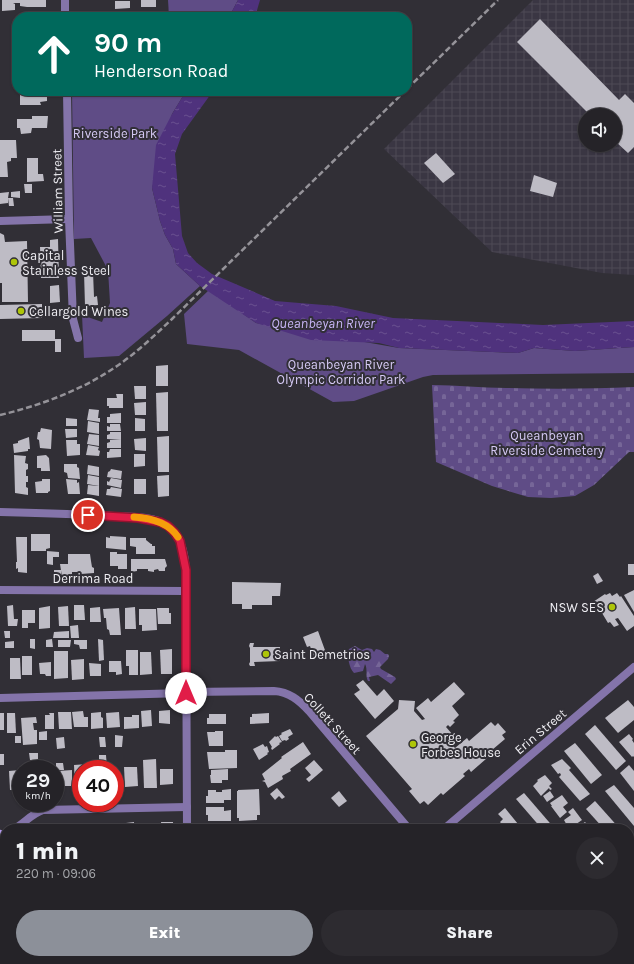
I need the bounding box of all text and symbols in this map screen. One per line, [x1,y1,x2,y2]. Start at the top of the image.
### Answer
text: 90 m [94,26,162,59]
icon: ahead [28,28,80,80]
text: Henderson Road [94,60,228,82]
map controls [578,108,622,152]
button: sound [578,108,622,152]
park label: Riverside Park [73,126,157,141]
street label: William Street [49,148,66,233]
place label: Capital Stainless Steel [22,248,110,278]
marker: Capital Stainless Steel [9,257,19,267]
place label: Cellargold Wines [29,304,128,319]
marker: Cellargold Wines [16,306,26,316]
water label: Queanbeyan River [271,315,376,332]
park label: Queanbeyan River Olympic Corridor Park [277,357,405,387]
park label: Queanbeyan Riverside Cemetery [490,428,604,458]
pin [71,498,105,532]
icon: arrive [77,504,99,526]
street label: Derrima Road [53,571,133,586]
place label: NSW SES [550,600,604,615]
marker: NSW SES [607,602,617,612]
place label: Saint Demetrios [274,647,370,662]
marker: Saint Demetrios [261,649,271,659]
position arrow [165,672,207,714]
street label: Collett Street [301,689,364,757]
street label: Erin Street [512,705,569,757]
place label: George Forbes House [421,730,501,760]
marker: George Forbes House [408,739,418,749]
speed limit sign: 40 [72,760,124,812]
text: 29 [26,769,50,792]
text: km/h [25,790,51,802]
text: 1 min [16,837,79,865]
button: close [576,837,618,879]
text: 220 m · 09:06 [16,866,96,881]
button: Exit [16,910,313,956]
button: Share [321,910,618,956]

